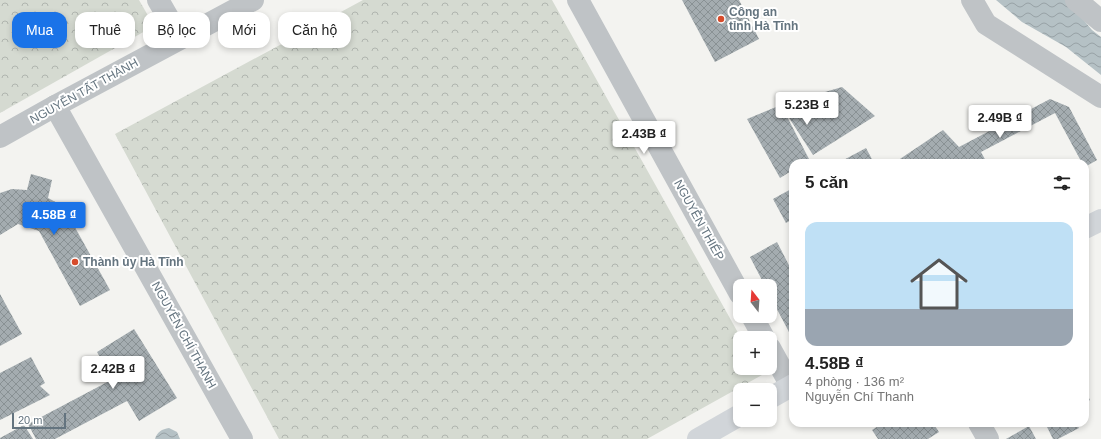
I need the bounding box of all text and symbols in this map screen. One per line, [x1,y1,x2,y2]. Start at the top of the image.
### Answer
place label: Công an tỉnh Hà Tĩnh [729,5,798,33]
chip: Mua [12,12,67,48]
chip: Thuê [75,12,135,48]
chip: Bộ lọc [143,12,210,48]
chip: Mới [218,12,270,48]
chip: Căn hộ [278,12,351,48]
marker: Công an tỉnh Hà Tĩnh [716,14,726,24]
street label: NGUYỄN TẤT THÀNH [27,55,140,127]
pin: 5.23B ₫ [770,92,844,126]
text: 5.23B ₫ [785,97,829,112]
pin: 2.49B ₫ [963,105,1037,139]
text: 2.49B ₫ [978,110,1022,125]
pin: 2.43B ₫ [607,121,681,155]
text: 2.43B ₫ [622,126,666,141]
icon: filters [1051,172,1073,194]
text: 5 căn [805,173,848,192]
street label: NGUYỄN THIẾP [671,177,728,263]
pin: 4.58B ₫ [17,202,91,236]
text: 4.58B ₫ [32,207,76,222]
icon: home [903,248,975,320]
place label: Thành ủy Hà Tĩnh [83,255,184,269]
marker: Thành ủy Hà Tĩnh [70,257,80,267]
street label: NGUYỄN CHÍ THANH [149,279,220,391]
north arrow [733,279,777,323]
map controls [733,279,777,427]
button: + [733,331,777,375]
text: 4.58B ₫ [805,354,864,373]
pin: 2.42B ₫ [76,356,150,390]
text: 2.42B ₫ [91,361,135,376]
text: 4 phòng · 136 m² [805,374,904,389]
button: − [733,383,777,427]
text: Nguyễn Chí Thanh [805,389,914,404]
scale bar [12,411,66,430]
text: 20 m [18,414,42,426]

